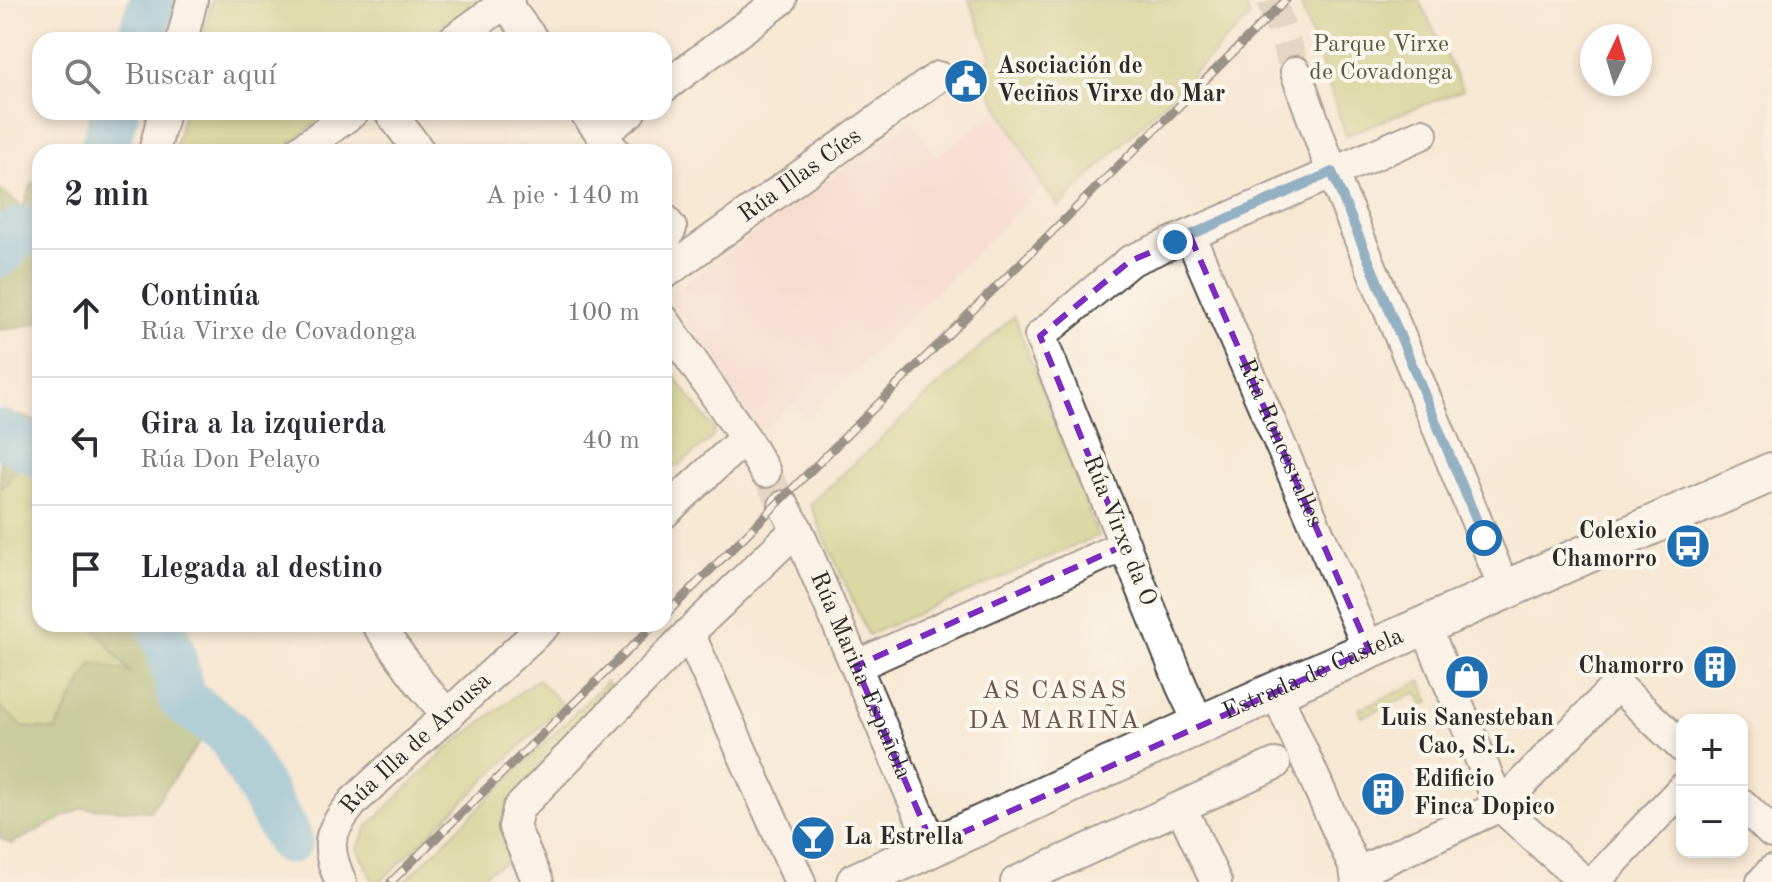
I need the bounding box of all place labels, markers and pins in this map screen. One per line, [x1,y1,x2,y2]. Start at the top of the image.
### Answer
place label: Asociación de Veciños Virxe do Mar [997,55,1225,107]
public building icon: Asociación de Veciños Virxe do Mar [942,57,990,105]
place label: Colexio Chamorro [1551,520,1657,572]
bus stop icon: Colexio Chamorro [1664,522,1712,570]
building icon: Chamorro [1691,643,1739,691]
shop icon: Luis Sanesteban Cao, S.L. [1443,653,1491,701]
place label: Chamorro [1578,655,1684,679]
place label: Luis Sanesteban Cao, S.L. [1380,707,1554,759]
place label: Edificio Finca Dopico [1414,768,1555,820]
building icon: Edificio Finca Dopico [1359,770,1407,818]
bar icon: La Estrella [789,814,837,862]
place label: La Estrella [844,826,963,850]

